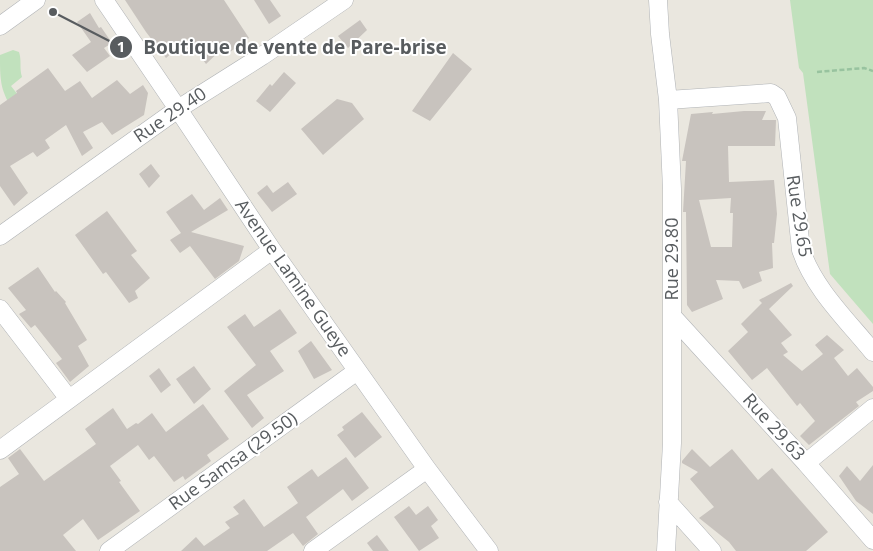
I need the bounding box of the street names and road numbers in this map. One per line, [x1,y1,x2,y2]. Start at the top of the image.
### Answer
street label: Rue 29.40 [128,81,210,147]
street label: Rue 29.65 [782,173,818,259]
street label: Avenue Lamine Gueye [230,194,357,361]
street label: Rue 29.80 [659,218,683,300]
street label: Rue 29.63 [738,388,811,465]
street label: Rue Samsa (29.50) [163,405,301,515]

